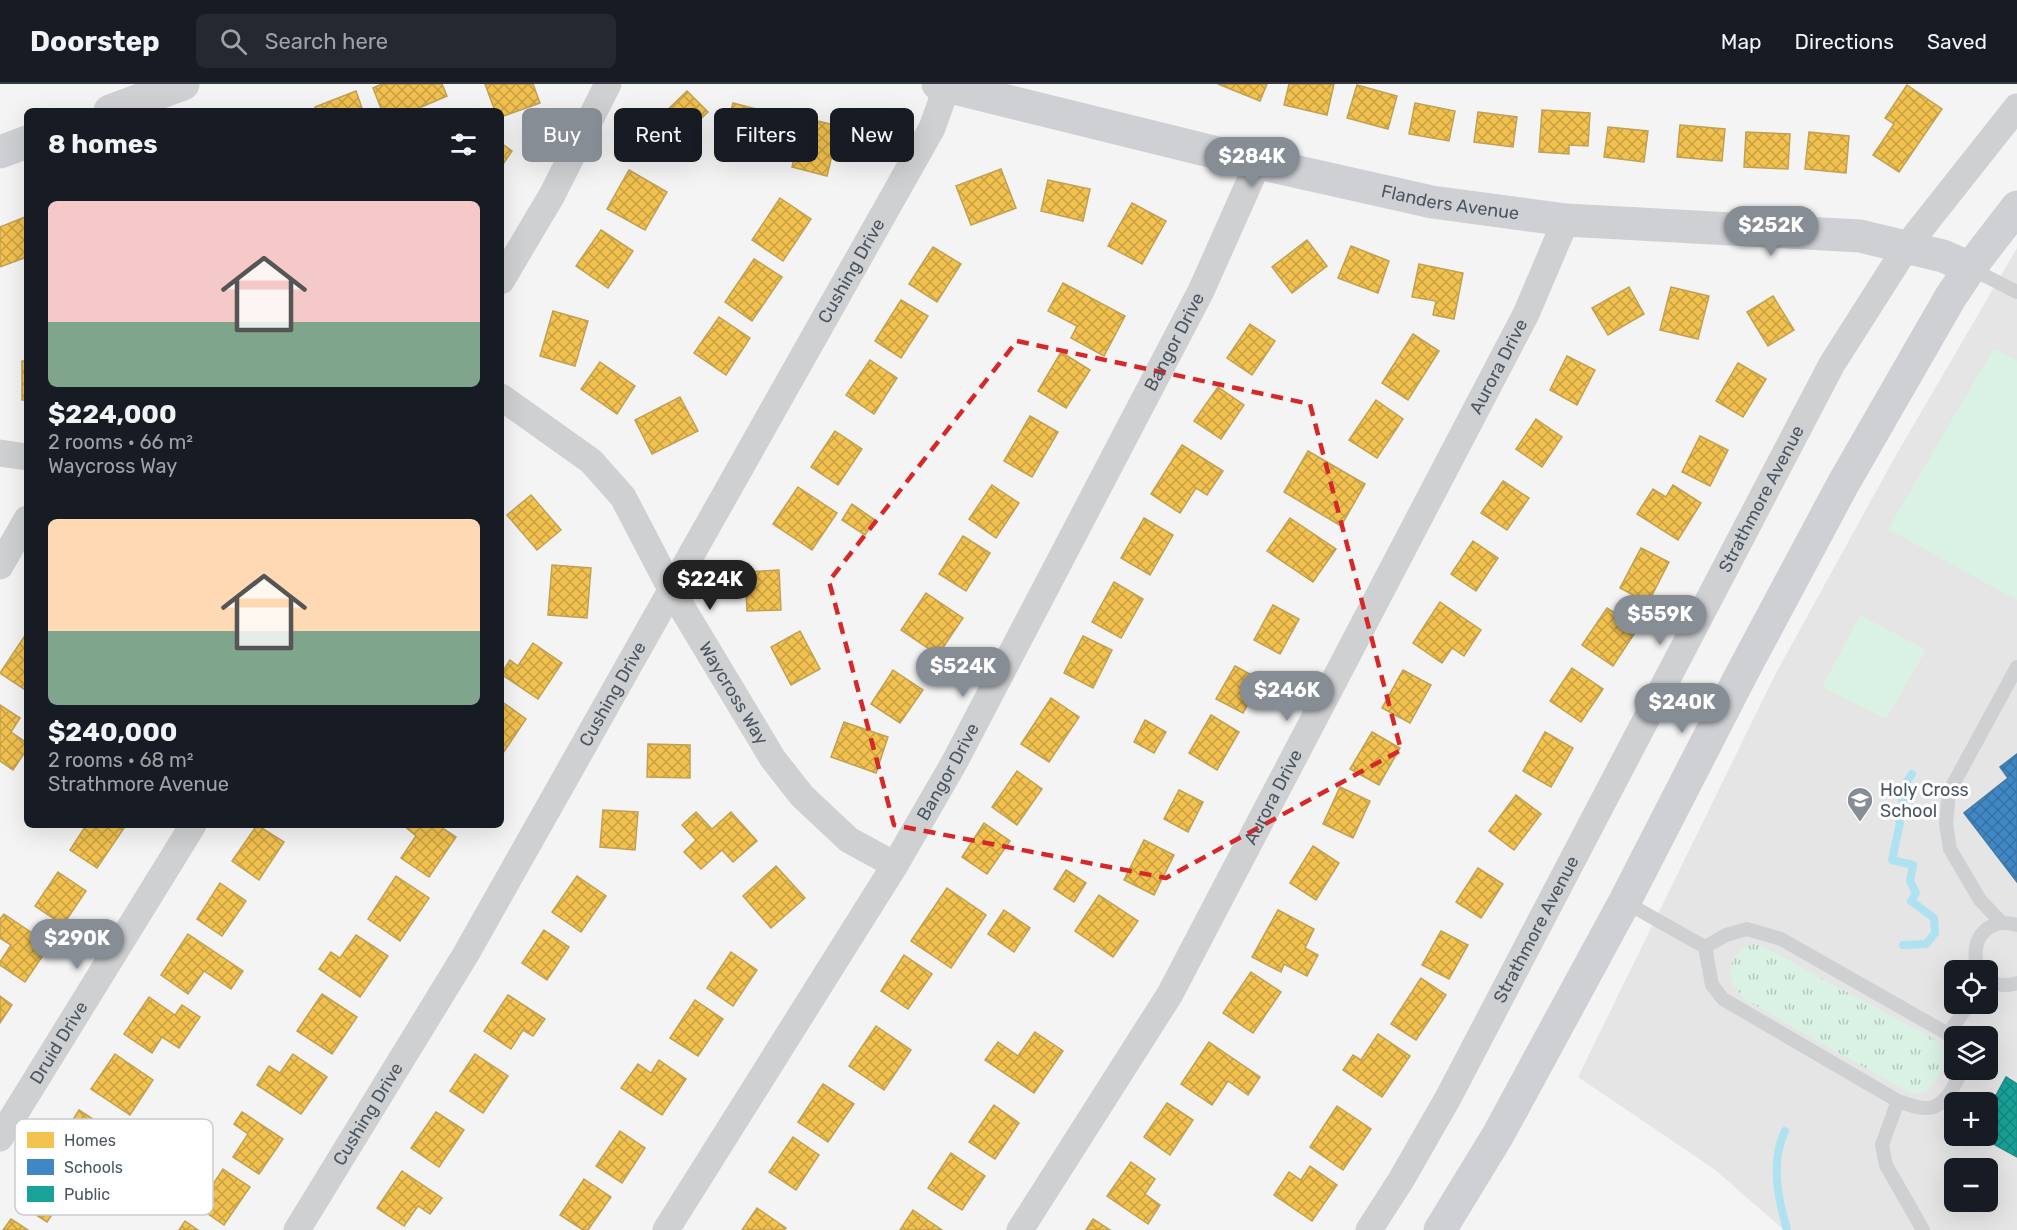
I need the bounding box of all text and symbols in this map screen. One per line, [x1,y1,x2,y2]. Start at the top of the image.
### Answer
search box [196,14,616,68]
text: Doorstep [30,25,160,58]
icon: search [217,25,250,58]
text: Search here [265,28,388,55]
text: Map [1721,29,1762,54]
text: Directions [1795,29,1894,54]
text: Saved [1927,29,1987,54]
chip: Buy [522,108,602,162]
chip: Rent [614,108,702,162]
chip: Filters [714,108,818,162]
chip: New [830,108,914,162]
icon: filters [447,128,480,161]
text: 8 homes [48,129,158,160]
pin: $284K [1210,137,1294,188]
text: $284K [1219,144,1285,168]
street label: Flanders Avenue [1379,180,1521,225]
pin: $252K [1729,206,1813,257]
text: $252K [1738,213,1804,237]
street label: Cushing Drive [813,215,890,327]
icon: home [210,240,318,348]
street label: Bangor Drive [1140,289,1209,395]
street label: Aurora Drive [1465,315,1532,418]
text: $224,000 [48,399,177,430]
street label: Strathmore Avenue [1714,422,1809,576]
text: 2 rooms · 66 m² [48,430,193,454]
text: Waycross Way [48,454,177,478]
icon: home [210,558,318,666]
pin: $224K [668,560,752,611]
text: $224K [677,567,743,591]
pin: $559K [1618,595,1702,646]
text: $559K [1627,602,1693,626]
street label: Cushing Drive [574,638,651,750]
street label: Waycross Way [694,638,773,749]
pin: $524K [921,647,1005,698]
text: $524K [930,654,996,678]
pin: $246K [1245,671,1329,722]
text: $246K [1254,678,1320,702]
pin: $240K [1640,683,1724,734]
text: $240K [1649,690,1715,714]
text: $240,000 [48,717,178,748]
street label: Bangor Drive [912,719,984,825]
street label: Aurora Drive [1239,746,1307,848]
text: 2 rooms · 68 m² [48,748,194,772]
text: Strathmore Avenue [48,772,229,796]
place label: Holy Cross School [1880,779,1969,822]
school or university icon: Holy Cross School [1845,785,1875,823]
street label: Strathmore Avenue [1489,852,1584,1007]
pin: $290K [35,919,119,970]
text: $290K [44,926,110,950]
map controls [1944,960,1998,1212]
button: locate [1944,960,1998,1014]
street label: Druid Drive [25,997,93,1088]
button: layers [1944,1026,1998,1080]
street label: Cushing Drive [328,1058,408,1170]
button: + [1944,1092,1998,1146]
legend [15,1119,213,1215]
text: Homes [64,1131,116,1150]
text: Schools [64,1158,123,1177]
button: − [1944,1158,1998,1212]
text: Public [64,1185,110,1204]

